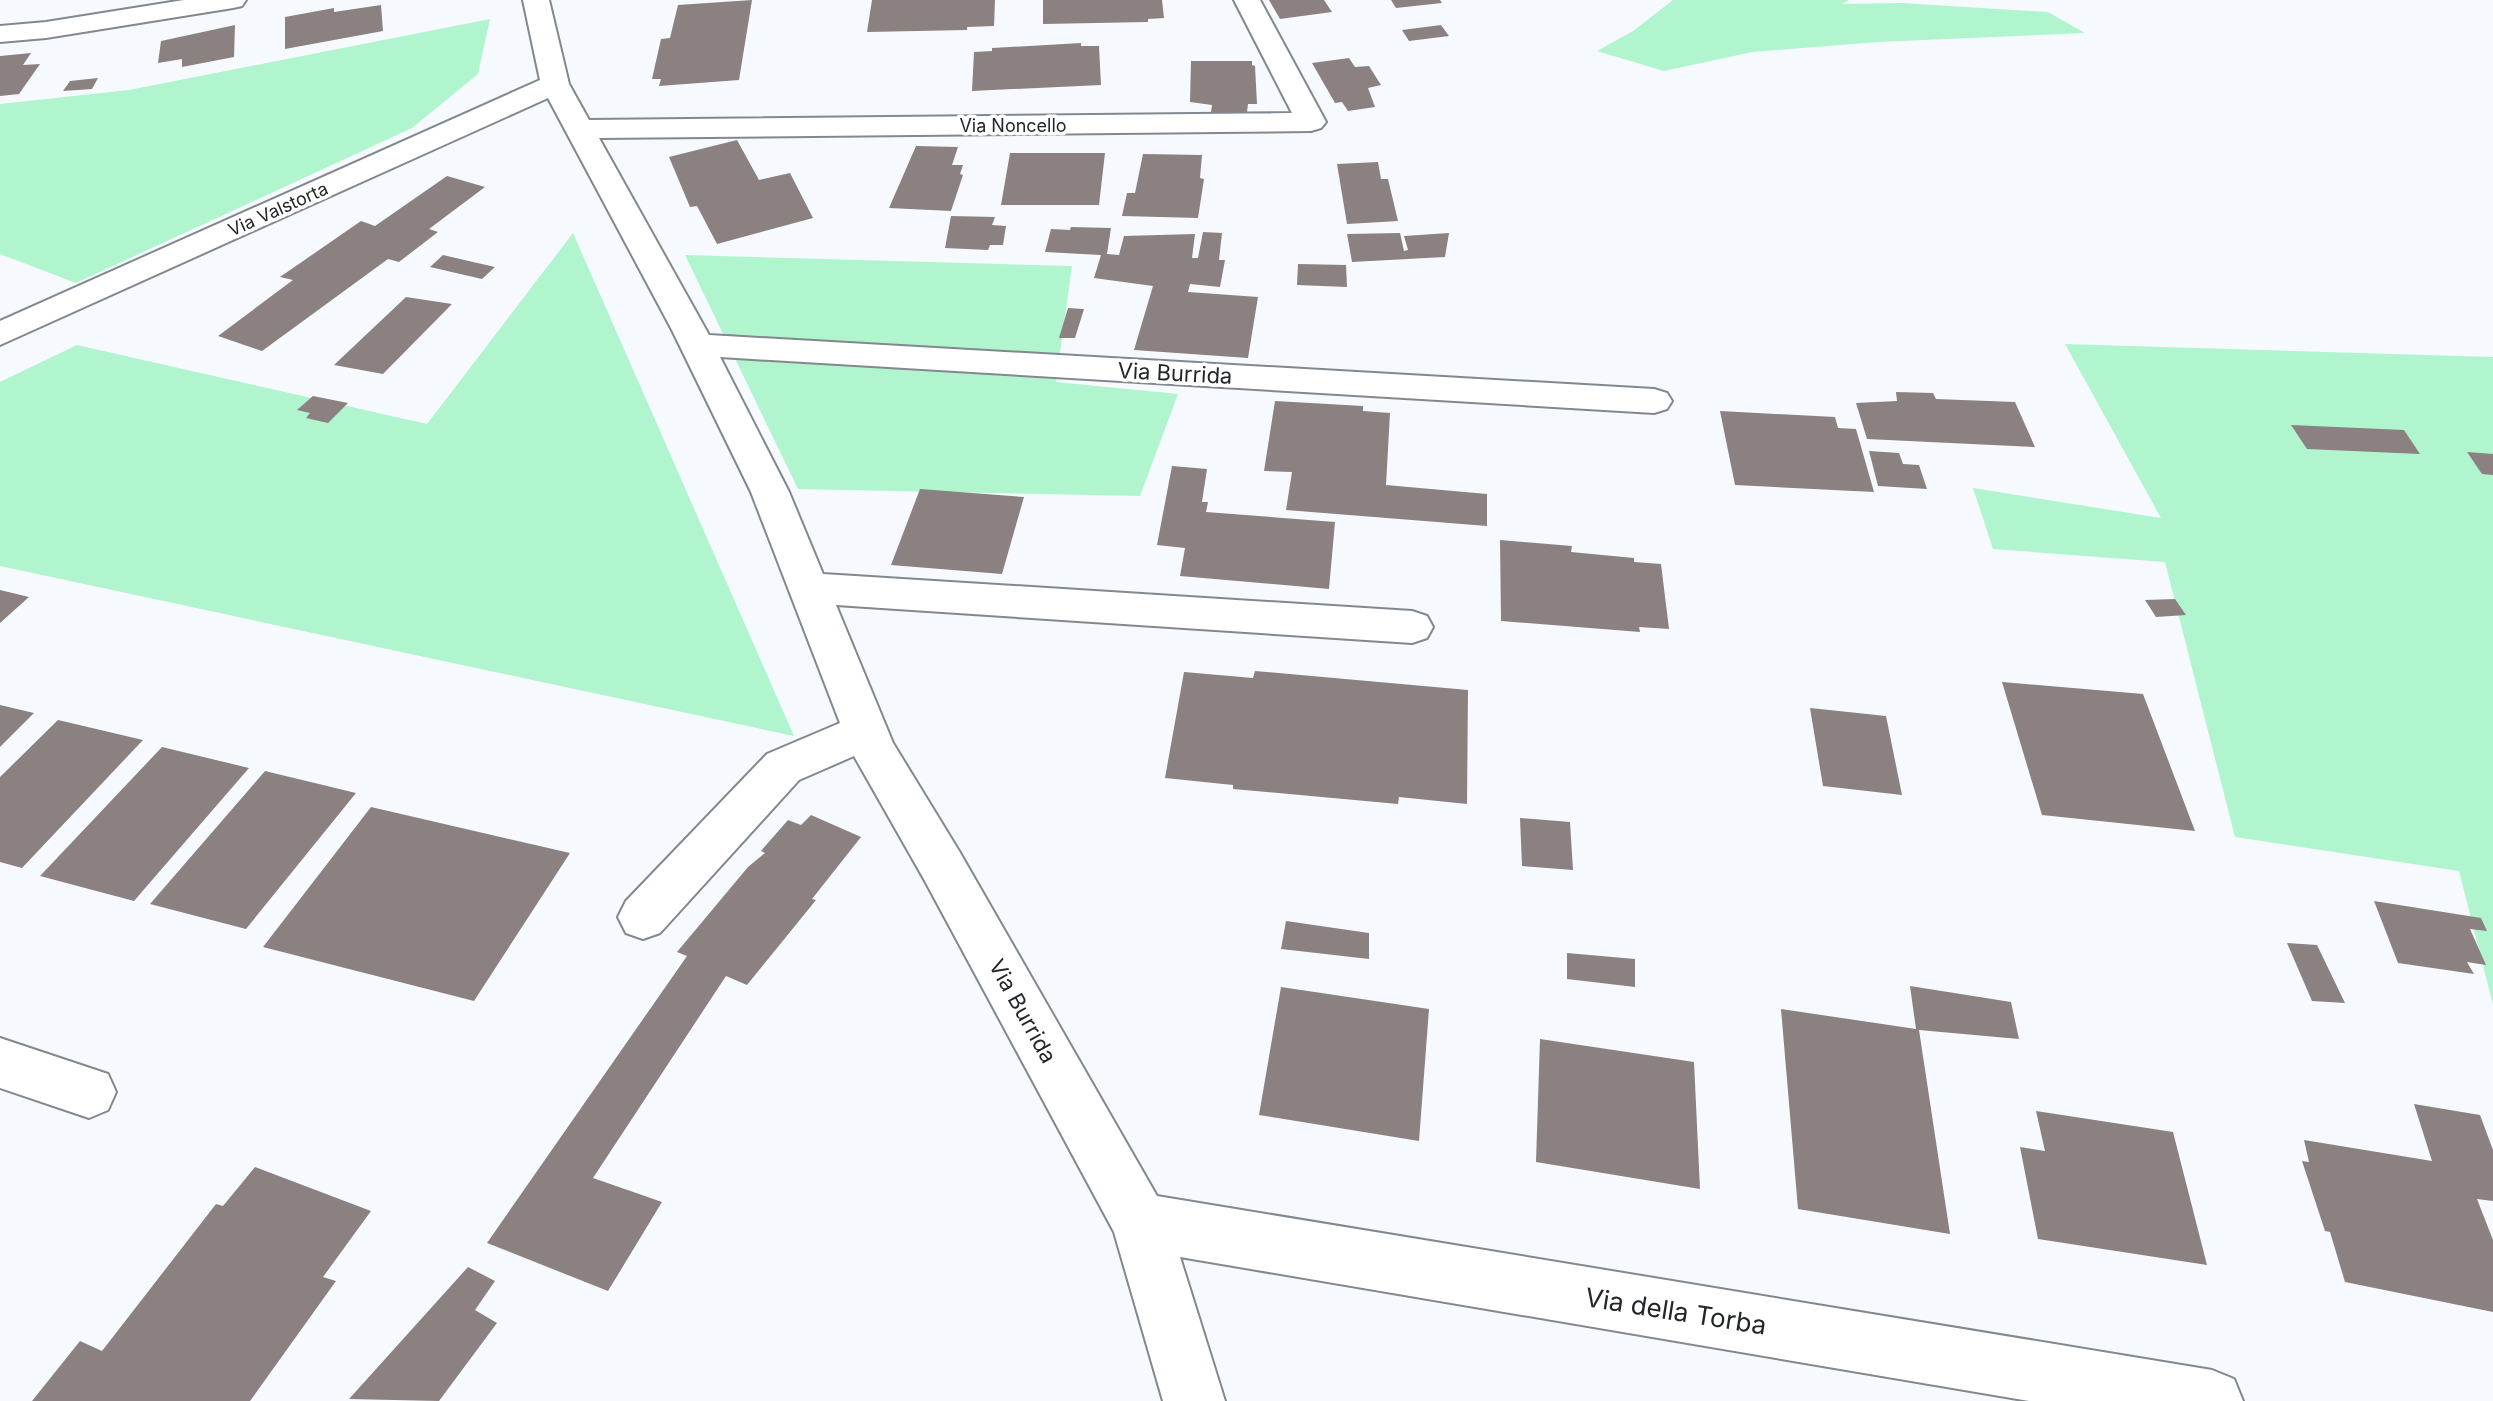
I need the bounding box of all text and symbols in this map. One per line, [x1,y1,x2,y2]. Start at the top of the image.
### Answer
street label: Via Noncello [959,115,1067,136]
street label: Via Valstorta [225,178,331,240]
street label: Via Burrida [1117,357,1233,389]
street label: Via Burrida [984,954,1062,1068]
street label: Via della Torba [1583,1281,1769,1341]

